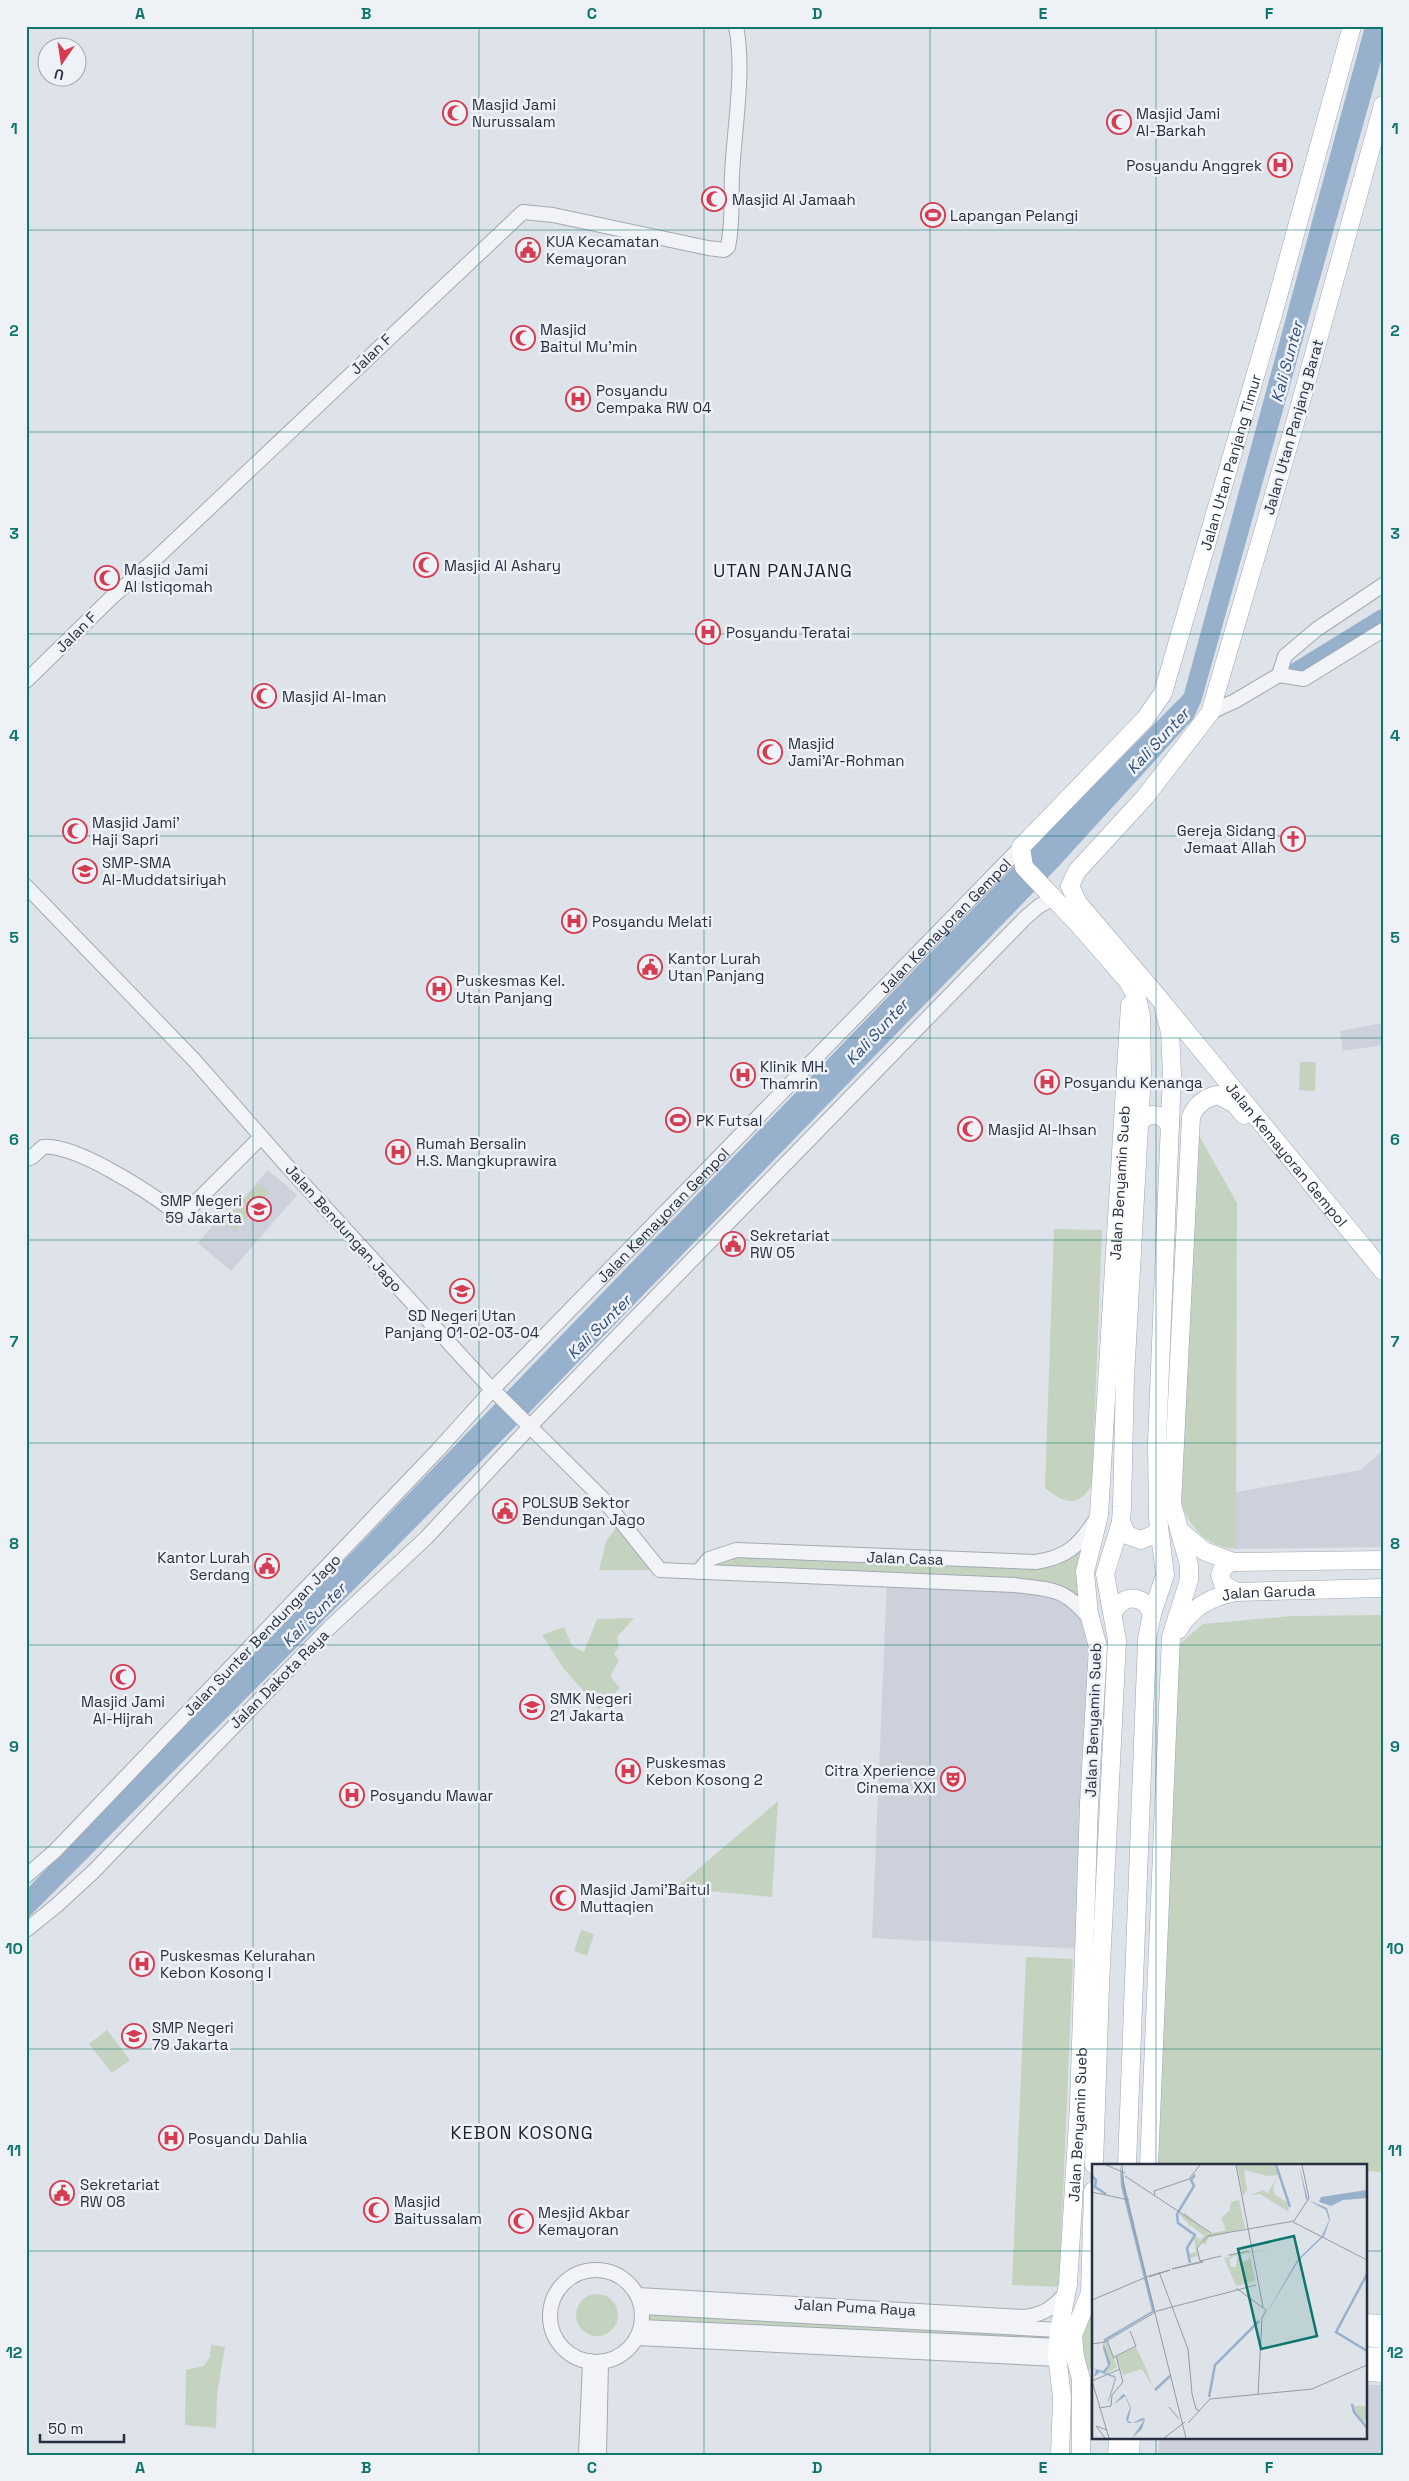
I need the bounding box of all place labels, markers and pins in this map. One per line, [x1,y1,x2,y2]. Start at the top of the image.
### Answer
place label: Masjid Jami Nurussalam [472,95,556,131]
mosque icon: Masjid Jami Nurussalam [442,100,468,126]
place label: Masjid Jami Al-Barkah [1136,104,1220,140]
mosque icon: Masjid Jami Al-Barkah [1106,109,1132,135]
hospital icon: Posyandu Anggrek [1267,152,1293,178]
place label: Posyandu Anggrek [1126,156,1262,175]
mosque icon: Masjid Al Jamaah [701,186,727,212]
place label: Masjid Al Jamaah [732,190,856,209]
sports icon: Lapangan Pelangi [920,202,946,228]
place label: Lapangan Pelangi [950,206,1078,225]
place label: KUA Kecamatan Kemayoran [546,232,659,268]
public building icon: KUA Kecamatan Kemayoran [515,237,541,263]
place label: Masjid Baitul Mu'min [540,320,638,356]
mosque icon: Masjid Baitul Mu'min [510,325,536,351]
place label: Posyandu Cempaka RW 04 [596,381,711,417]
hospital icon: Posyandu Cempaka RW 04 [565,386,591,412]
mosque icon: Masjid Al Ashary [413,552,439,578]
place label: Masjid Al Ashary [444,556,561,575]
place label: Masjid Jami Al Istiqomah [124,560,213,596]
mosque icon: Masjid Jami Al Istiqomah [94,565,120,591]
hospital icon: Posyandu Teratai [695,619,721,645]
place label: Posyandu Teratai [726,623,850,642]
mosque icon: Masjid Al-Iman [251,683,277,709]
place label: Masjid Al-Iman [282,687,386,706]
place label: Masjid Jami'Ar-Rohman [788,734,904,770]
mosque icon: Masjid Jami'Ar-Rohman [757,739,783,765]
place label: Masjid Jami' Haji Sapri [92,813,180,849]
mosque icon: Masjid Jami' Haji Sapri [62,818,88,844]
place label: Gereja Sidang Jemaat Allah [1177,821,1276,857]
church icon: Gereja Sidang Jemaat Allah [1280,826,1306,852]
place label: SMP-SMA Al-Muddatsiriyah [102,853,226,889]
school or university icon: SMP-SMA Al-Muddatsiriyah [72,858,98,884]
hospital icon: Posyandu Melati [561,908,587,934]
place label: Posyandu Melati [592,912,712,931]
place label: Kantor Lurah Utan Panjang [668,949,764,985]
public building icon: Kantor Lurah Utan Panjang [637,954,663,980]
place label: Puskesmas Kel. Utan Panjang [456,971,565,1007]
hospital icon: Puskesmas Kel. Utan Panjang [426,976,452,1002]
place label: Klinik MH. Thamrin [760,1057,828,1093]
hospital icon: Klinik MH. Thamrin [730,1062,756,1088]
hospital icon: Posyandu Kenanga [1034,1069,1060,1095]
place label: Posyandu Kenanga [1064,1073,1203,1092]
sports icon: PK Futsal [665,1107,691,1133]
place label: PK Futsal [696,1111,762,1130]
mosque icon: Masjid Al-Ihsan [957,1116,983,1142]
place label: Masjid Al-Ihsan [988,1120,1097,1139]
place label: Rumah Bersalin H.S. Mangkuprawira [416,1134,557,1170]
hospital icon: Rumah Bersalin H.S. Mangkuprawira [385,1139,411,1165]
place label: SMP Negeri 59 Jakarta [160,1191,242,1227]
school or university icon: SMP Negeri 59 Jakarta [246,1196,272,1222]
place label: Sekretariat RW 05 [750,1226,830,1262]
public building icon: Sekretariat RW 05 [720,1231,746,1257]
school or university icon: SD Negeri Utan Panjang 01-02-03-04 [449,1278,475,1304]
place label: SD Negeri Utan Panjang 01-02-03-04 [385,1306,539,1342]
place label: POLSUB Sektor Bendungan Jago [522,1493,645,1529]
public building icon: POLSUB Sektor Bendungan Jago [492,1498,518,1524]
place label: Kantor Lurah Serdang [157,1548,250,1584]
public building icon: Kantor Lurah Serdang [254,1553,280,1579]
mosque icon: Masjid Jami Al-Hijrah [110,1664,136,1690]
place label: SMK Negeri 21 Jakarta [550,1689,632,1725]
place label: Masjid Jami Al-Hijrah [81,1692,165,1728]
school or university icon: SMK Negeri 21 Jakarta [519,1694,545,1720]
place label: Puskesmas Kebon Kosong 2 [646,1753,763,1789]
hospital icon: Puskesmas Kebon Kosong 2 [615,1758,641,1784]
place label: Citra Xperience Cinema XXI [825,1761,936,1797]
theatre icon: Citra Xperience Cinema XXI [940,1766,966,1792]
hospital icon: Posyandu Mawar [339,1782,365,1808]
place label: Posyandu Mawar [370,1786,494,1805]
place label: Masjid Jami'Baitul Muttaqien [580,1880,710,1916]
mosque icon: Masjid Jami'Baitul Muttaqien [550,1885,576,1911]
place label: Puskesmas Kelurahan Kebon Kosong I [160,1946,315,1982]
hospital icon: Puskesmas Kelurahan Kebon Kosong I [129,1951,155,1977]
place label: SMP Negeri 79 Jakarta [152,2018,234,2054]
school or university icon: SMP Negeri 79 Jakarta [121,2023,147,2049]
hospital icon: Posyandu Dahlia [158,2125,184,2151]
place label: Posyandu Dahlia [188,2129,308,2148]
place label: Sekretariat RW 08 [80,2175,160,2211]
public building icon: Sekretariat RW 08 [49,2180,75,2206]
place label: Masjid Baitussalam [394,2192,482,2228]
mosque icon: Masjid Baitussalam [363,2197,389,2223]
place label: Mesjid Akbar Kemayoran [538,2203,630,2239]
mosque icon: Mesjid Akbar Kemayoran [508,2208,534,2234]

